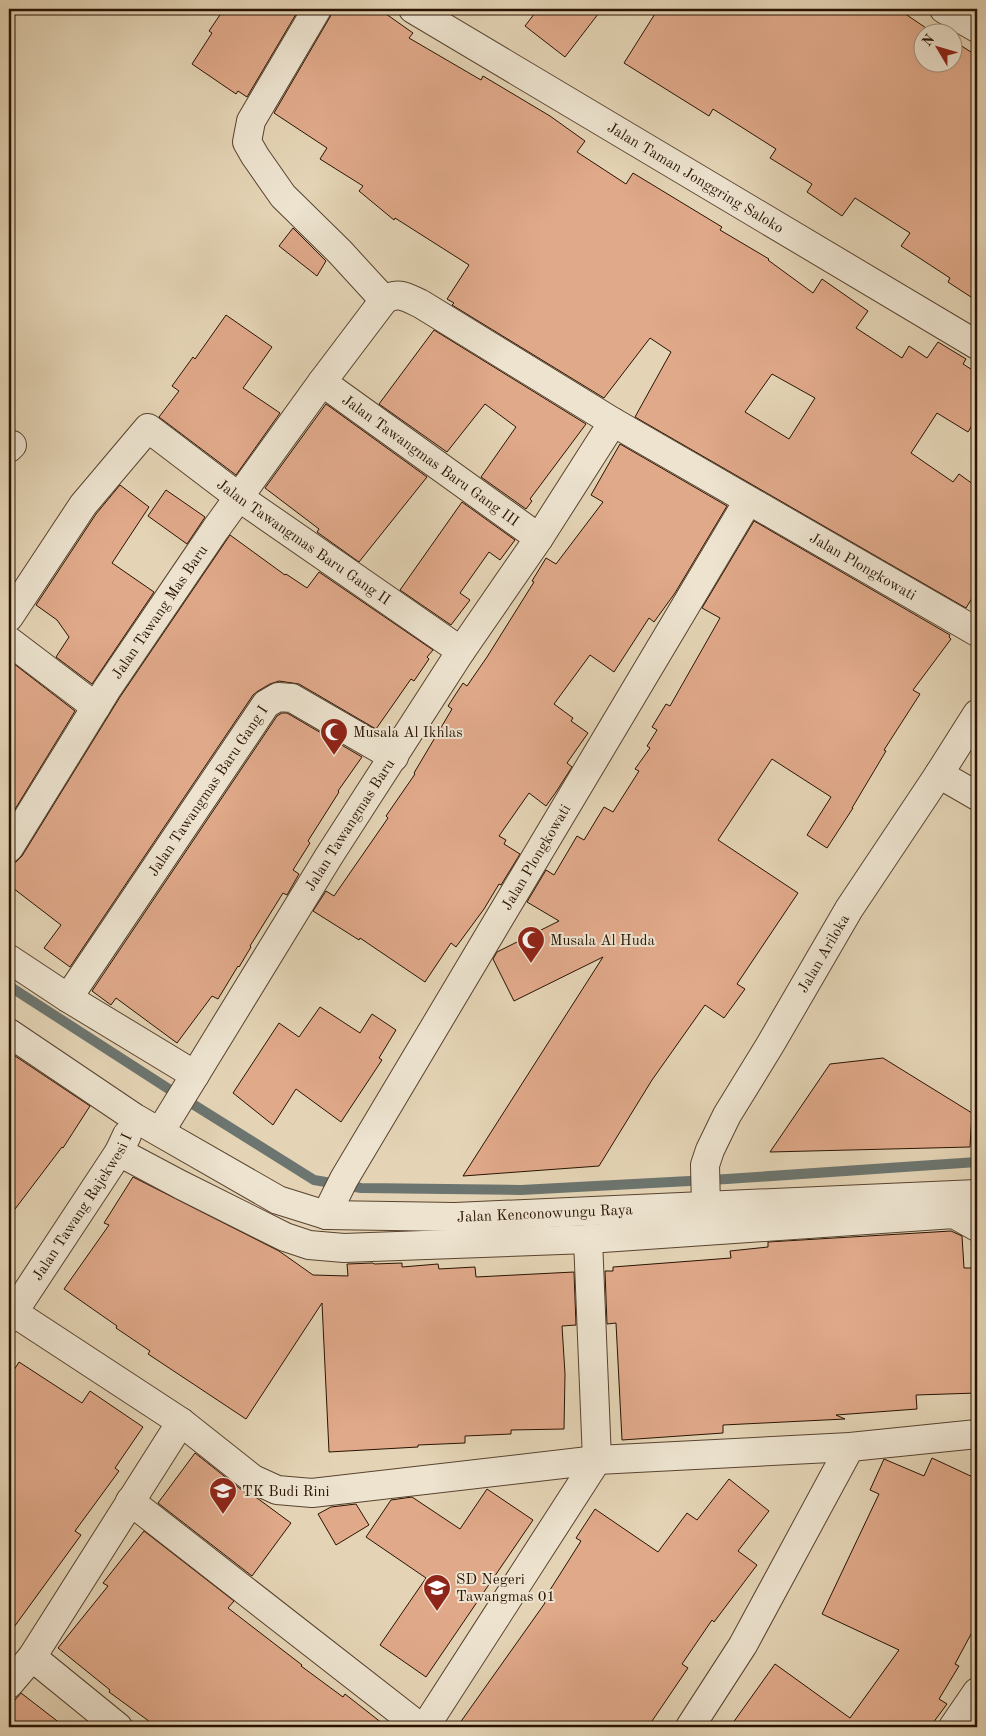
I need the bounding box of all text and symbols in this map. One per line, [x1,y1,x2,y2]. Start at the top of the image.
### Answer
north arrow [914,22,964,72]
text: N [920,32,938,49]
street label: Jalan Taman Jonggring Saloko [604,120,786,237]
street label: Jalan Tawangmas Baru Gang III [339,393,521,530]
street label: Jalan Tawangmas Baru Gang II [213,477,393,609]
street label: Jalan Plongkowati [806,531,918,604]
street label: Jalan Tawang Mas Baru [110,543,211,682]
street label: Jalan Tawangmas Baru Gang I [146,703,272,879]
mosque icon: Musala Al Ikhlas [319,717,349,756]
place label: Musala Al Ikhlas [353,726,463,741]
street label: Jalan Tawangmas Baru [303,757,398,894]
street label: Jalan Plongkowati [500,802,574,913]
street label: Jalan Ariloka [796,912,853,996]
mosque icon: Musala Al Huda [516,925,546,964]
place label: Musala Al Huda [550,934,656,949]
street label: Jalan Tawang Rajekwesi I [31,1131,136,1284]
street label: Jalan Kenconowungu Raya [457,1203,634,1226]
school or university icon: TK Budi Rini [208,1476,238,1515]
place label: TK Budi Rini [242,1485,330,1500]
school or university icon: SD Negeri Tawangmas 01 [422,1573,452,1612]
place label: SD Negeri Tawangmas 01 [456,1573,555,1605]

